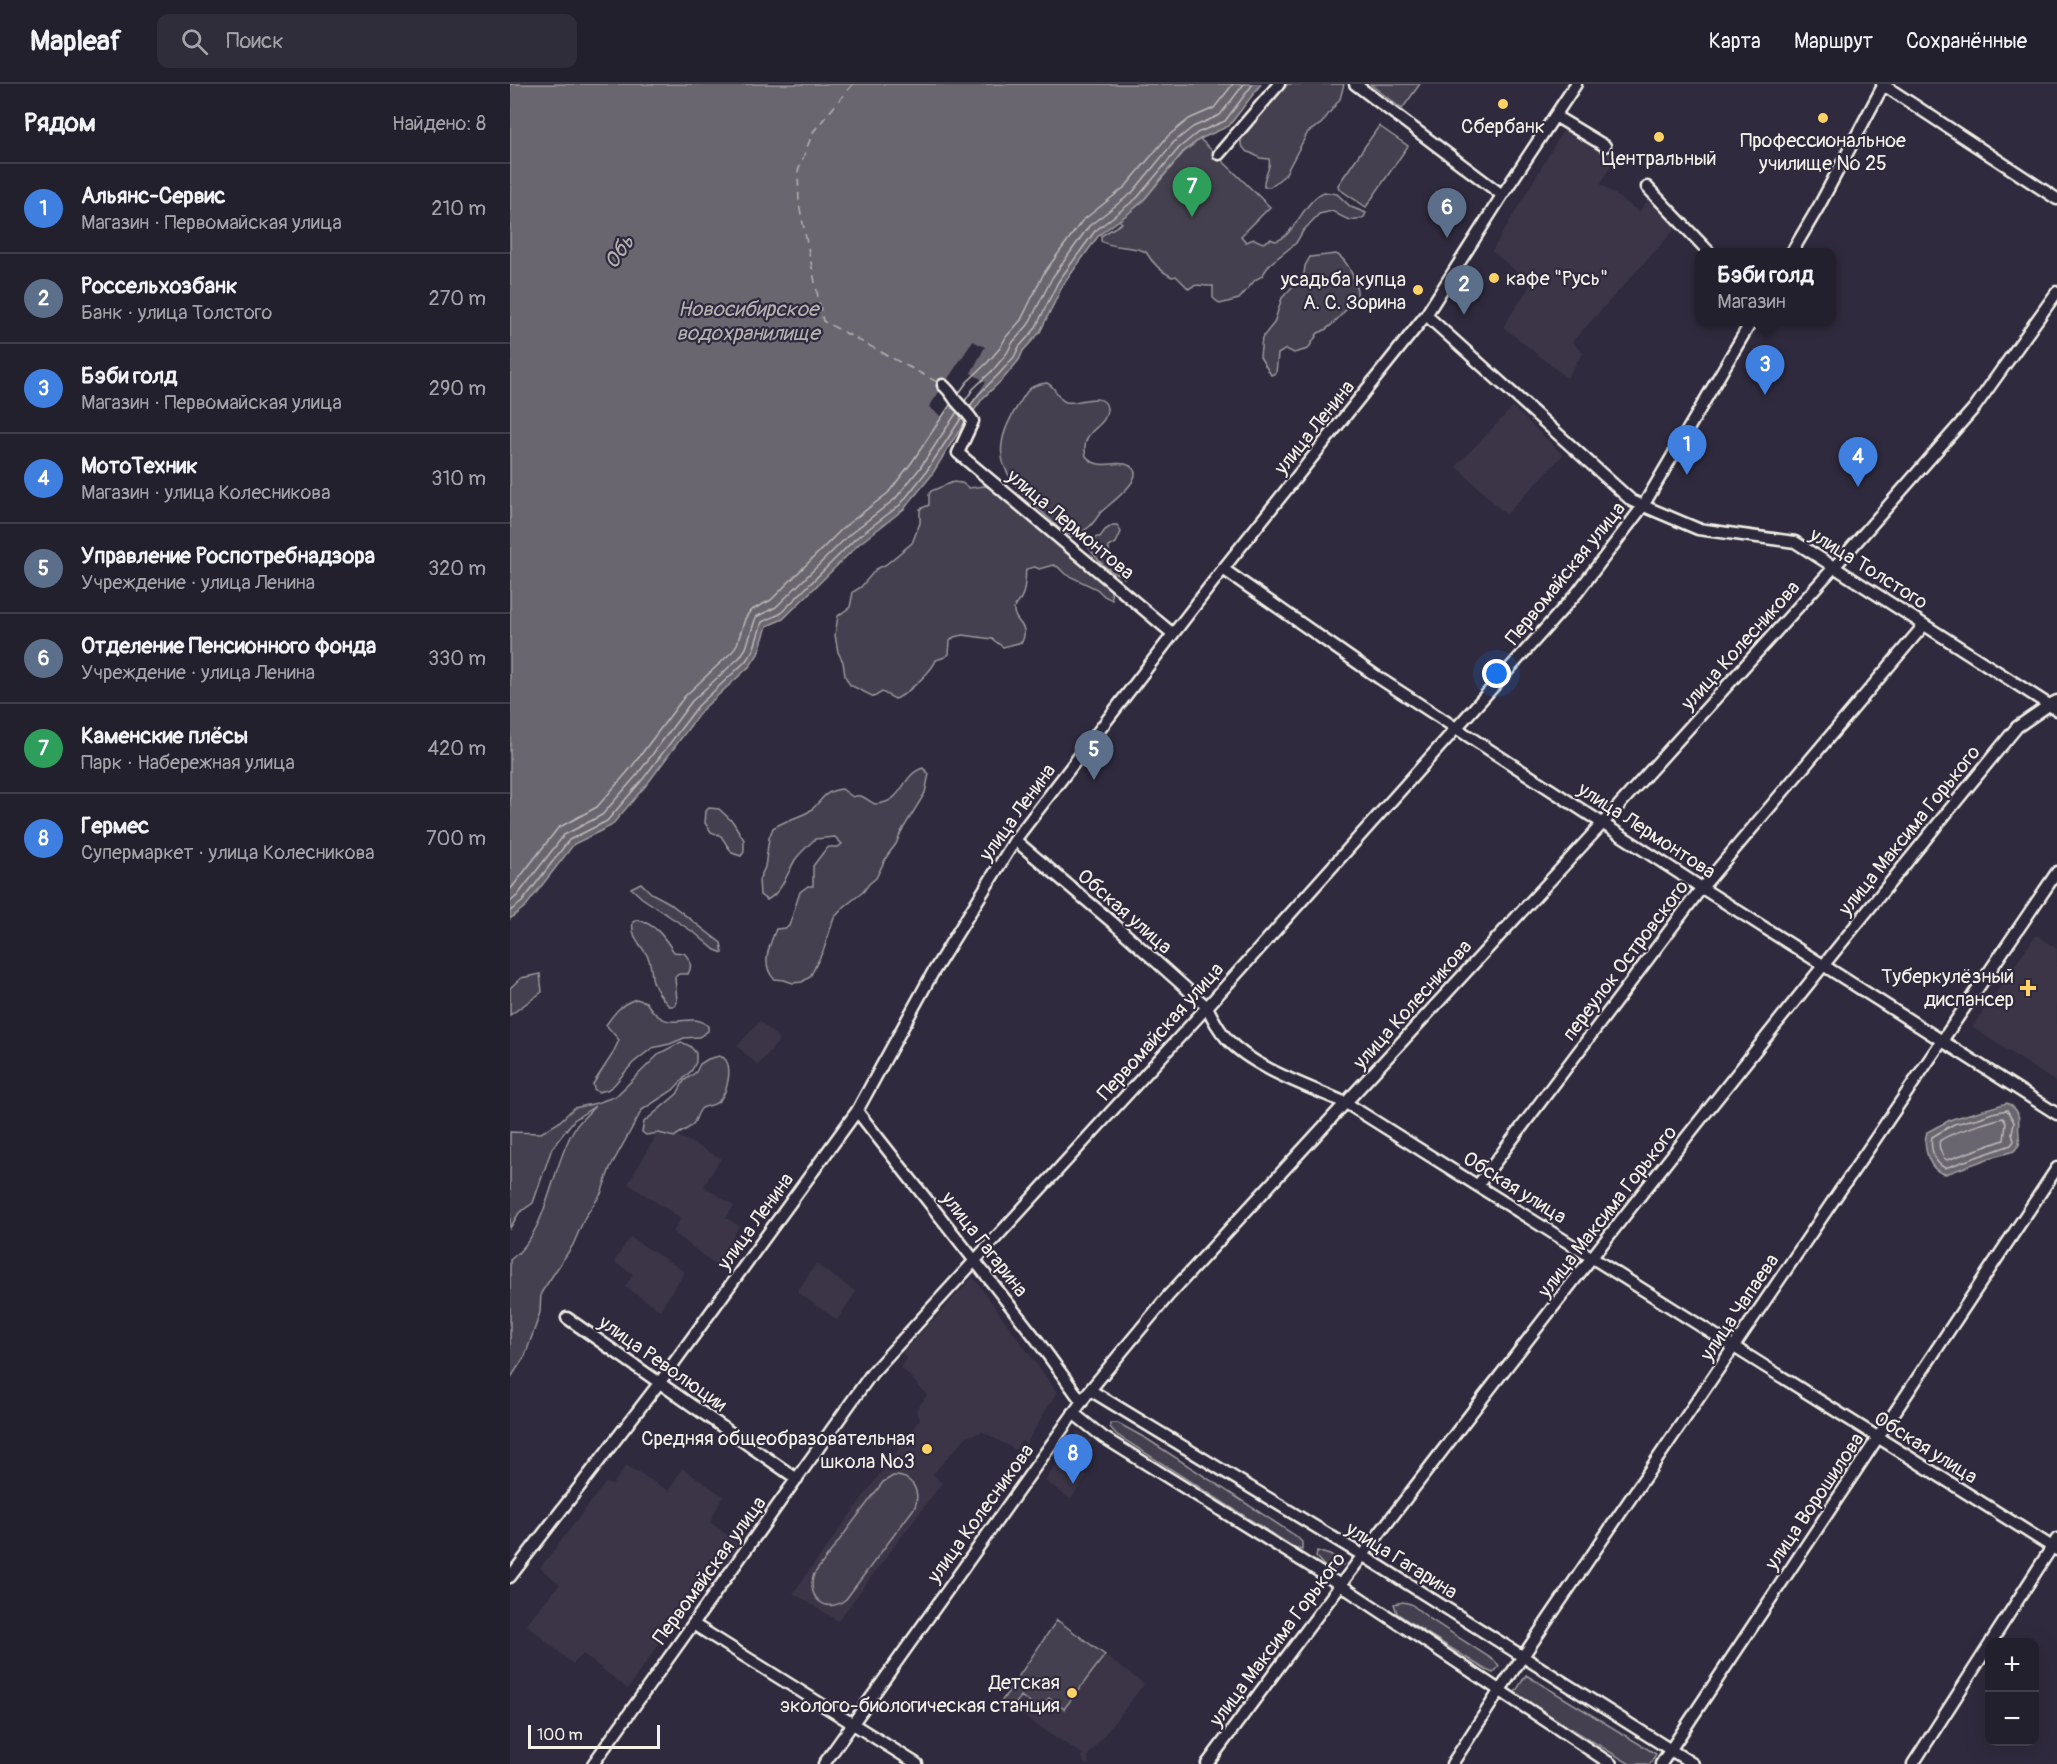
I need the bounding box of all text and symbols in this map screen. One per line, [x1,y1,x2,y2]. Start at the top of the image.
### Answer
search box [157,14,577,68]
text: Mapleaf [30,24,121,59]
icon: search [178,25,211,58]
text: Поиск [226,27,284,55]
text: Карта [1709,28,1761,55]
text: Маршрут [1794,28,1873,55]
text: Сохранённые [1906,28,2027,55]
marker: Сбербанк [1496,97,1510,111]
text: Рядом [24,107,96,139]
text: Найдено: 8 [392,111,486,136]
marker: Профессиональное училище № 25 [1816,111,1830,125]
place label: Сбербанк [1461,114,1545,139]
place label: Профессиональное училище № 25 [1740,128,1906,176]
marker: Центральный [1652,130,1666,144]
place label: Центральный [1602,146,1716,171]
pin: 7 [1172,168,1212,217]
text: Альянс-Сервис [81,182,225,210]
pin: 6 [1428,188,1466,238]
text: 1 [40,196,47,221]
text: 210 m [431,196,486,221]
text: Магазин · Первомайская улица [81,210,342,235]
water label: Обь [598,230,641,274]
popup [1695,248,1836,326]
text: Бэби голд [1717,261,1814,289]
pin: 2 [1444,266,1484,315]
place label: кафе "Русь" [1506,266,1608,291]
place label: усадьба купца А. С. Зорина [1280,267,1406,315]
marker: кафе "Русь" [1487,271,1501,285]
text: Россельхозбанк [81,272,237,300]
marker: усадьба купца А. С. Зорина [1411,283,1425,297]
text: 2 [38,286,49,311]
text: 270 m [428,286,486,311]
text: Магазин [1717,289,1786,314]
water label: Новосибирское водохранилище [676,296,822,347]
text: Банк · улица Толстого [81,300,272,325]
pin: 3 [1746,346,1784,395]
text: Бэби голд [81,362,177,390]
street label: улица Ленина [1268,375,1360,480]
text: 3 [38,376,49,401]
text: 290 m [429,376,486,401]
text: Магазин · Первомайская улица [81,390,342,415]
pin: 1 [1668,426,1706,475]
pin: 4 [1838,438,1878,487]
text: МотоТехник [81,452,198,480]
street label: улица Лермонтова [1001,463,1140,585]
text: 4 [38,466,49,491]
text: 310 m [431,466,486,491]
text: Магазин · улица Колесникова [81,480,330,505]
street label: Первомайская улица [1500,497,1631,650]
street label: улица Толстого [1804,522,1933,615]
text: Управление Роспотребнадзора [81,542,375,570]
text: 5 [38,556,49,581]
text: 320 m [428,556,486,581]
text: Учреждение · улица Ленина [81,570,315,595]
street label: улица Колесникова [1675,575,1805,716]
text: Отделение Пенсионного фонда [81,632,376,660]
text: 6 [38,646,49,671]
text: 330 m [428,646,486,671]
your location [1482,659,1511,688]
text: Учреждение · улица Ленина [81,660,315,685]
text: Каменские плёсы [81,722,248,750]
pin: 5 [1074,730,1114,780]
text: 7 [38,736,49,761]
text: 420 m [427,736,486,761]
street label: улица Максима Горького [1832,740,1986,921]
text: Парк · Набережная улица [81,750,295,775]
street label: улица Ленина [973,759,1061,867]
street label: улица Лермонтова [1572,776,1720,884]
text: Гермес [81,812,149,840]
text: 8 [38,826,49,851]
text: 700 m [426,826,486,851]
text: Супермаркет · улица Колесникова [81,840,375,865]
street label: Обская улица [1072,863,1177,959]
street label: переулок Островского [1557,875,1694,1046]
street label: улица Колесникова [1347,934,1477,1075]
street label: Первомайская улица [1092,957,1229,1106]
place label: Туберкулёзный диспансер [1881,964,2014,1012]
marker: Туберкулёзный диспансер [2019,979,2037,997]
street label: улица Максима Горького [1532,1120,1683,1303]
street label: Обская улица [1458,1146,1571,1229]
street label: улица Ленина [711,1168,799,1276]
street label: улица Гагарина [935,1186,1033,1302]
street label: улица Чапаева [1694,1249,1784,1366]
street label: улица Революции [593,1309,732,1417]
street label: Обская улица [1869,1406,1982,1489]
place label: Средняя общеобразовательная школа №3 [641,1426,915,1474]
street label: улица Ворошилова [1759,1428,1869,1575]
pin: 8 [1054,1434,1092,1484]
street label: улица Колесникова [921,1439,1039,1589]
marker: Средняя общеобразовательная школа №3 [920,1442,934,1456]
street label: Первомайская улица [647,1491,772,1649]
street label: улица Гагарина [1341,1516,1462,1605]
street label: улица Максима Горького [1203,1547,1351,1732]
map controls [1985,1638,2039,1746]
button: + [1985,1638,2039,1692]
place label: Детская эколого-биологическая станция [779,1670,1060,1718]
marker: Детская эколого-биологическая станция [1065,1686,1079,1700]
button: − [1985,1692,2039,1746]
scale bar [528,1722,660,1750]
text: 100 m [537,1725,583,1745]

